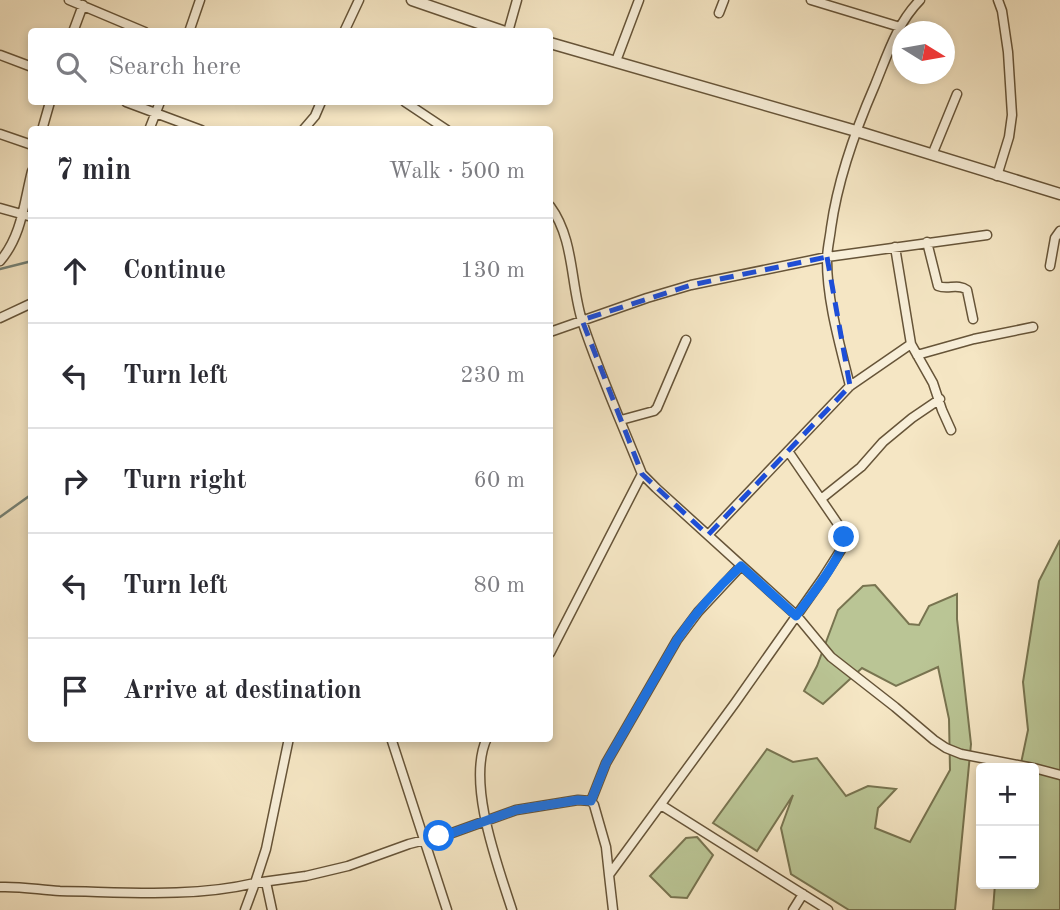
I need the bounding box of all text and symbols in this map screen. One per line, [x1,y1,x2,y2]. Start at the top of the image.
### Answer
north arrow [892,21,955,84]
search box [28,28,553,105]
icon: search [52,48,90,86]
text: Search here [108,54,241,80]
text: 7 min [56,156,131,186]
text: Walk · 500 m [389,160,525,183]
icon: ahead [56,252,94,290]
text: Continue [123,258,226,284]
text: 130 m [460,259,525,282]
icon: left [56,357,94,395]
text: Turn left [123,363,228,389]
text: 230 m [460,364,525,387]
icon: right [56,462,94,500]
text: Turn right [123,468,246,494]
text: 60 m [474,469,525,492]
route end [828,521,859,552]
icon: left [56,567,94,605]
text: Turn left [123,573,228,599]
text: 80 m [474,574,525,597]
icon: arrive [56,672,94,710]
text: Arrive at destination [123,678,362,704]
map controls [976,763,1039,889]
button: + [976,763,1039,826]
route start [423,820,454,851]
button: − [976,826,1039,889]

